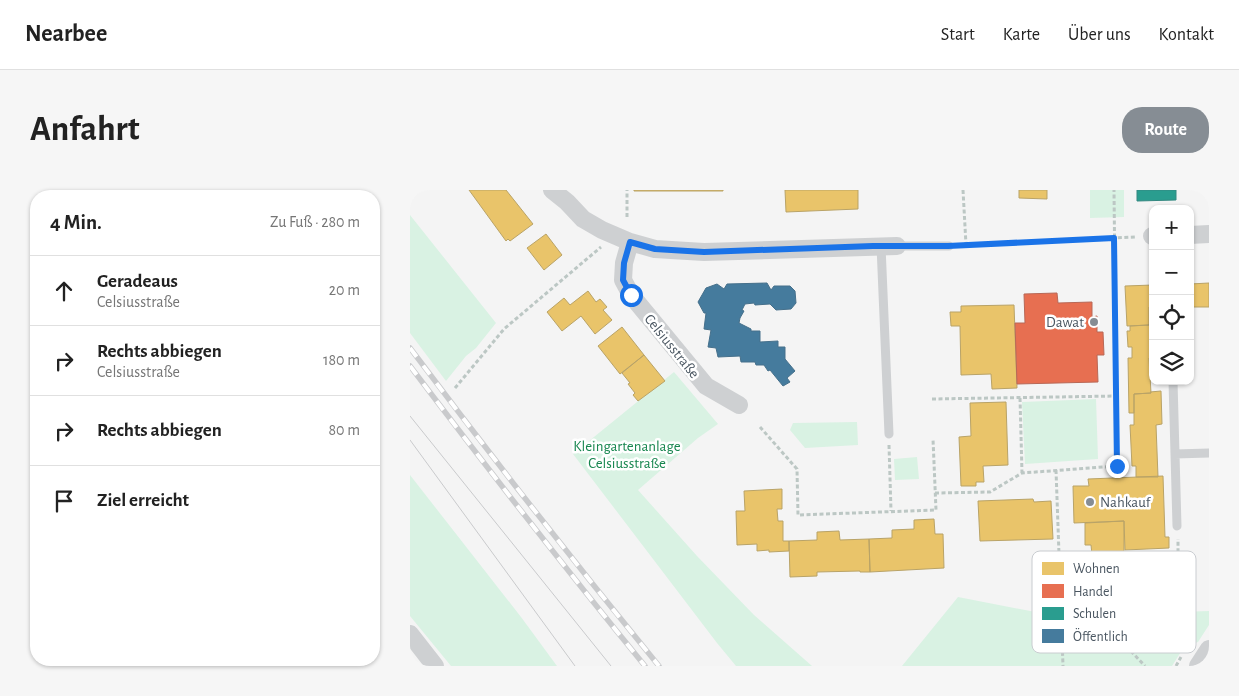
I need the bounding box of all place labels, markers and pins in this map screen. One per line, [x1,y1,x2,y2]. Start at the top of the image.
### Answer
place label: Dawat [1046,315,1084,330]
marker: Dawat [1088,316,1100,328]
place label: Nahkauf [1100,495,1152,510]
marker: Nahkauf [1084,496,1096,508]

